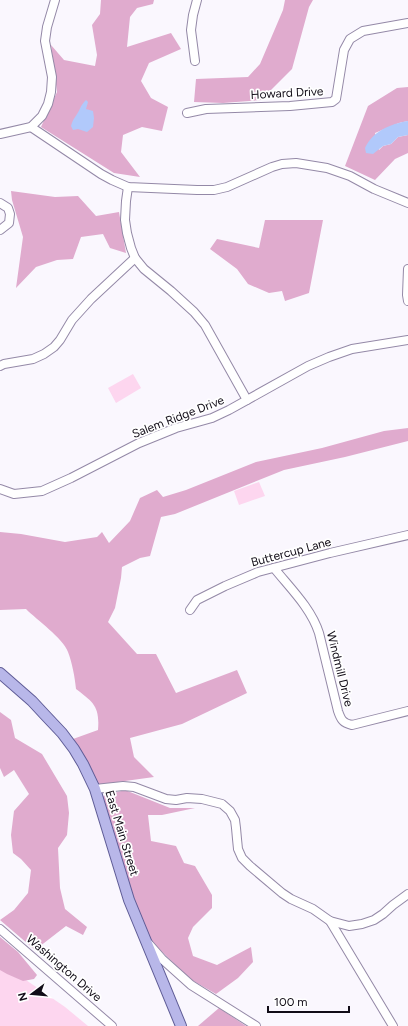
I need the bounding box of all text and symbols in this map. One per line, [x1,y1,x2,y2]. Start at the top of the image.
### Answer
street label: Howard Drive [250,84,324,102]
street label: Salem Ridge Drive [130,393,226,441]
street label: Buttercup Lane [249,534,333,569]
street label: Windmill Drive [324,630,356,708]
street label: East Main Street [102,789,142,878]
street label: Washington Drive [24,932,105,1005]
north arrow [12,974,52,1014]
scale bar [268,988,349,1014]
text: N [15,991,30,1003]
text: 100 m [274,995,308,1009]

